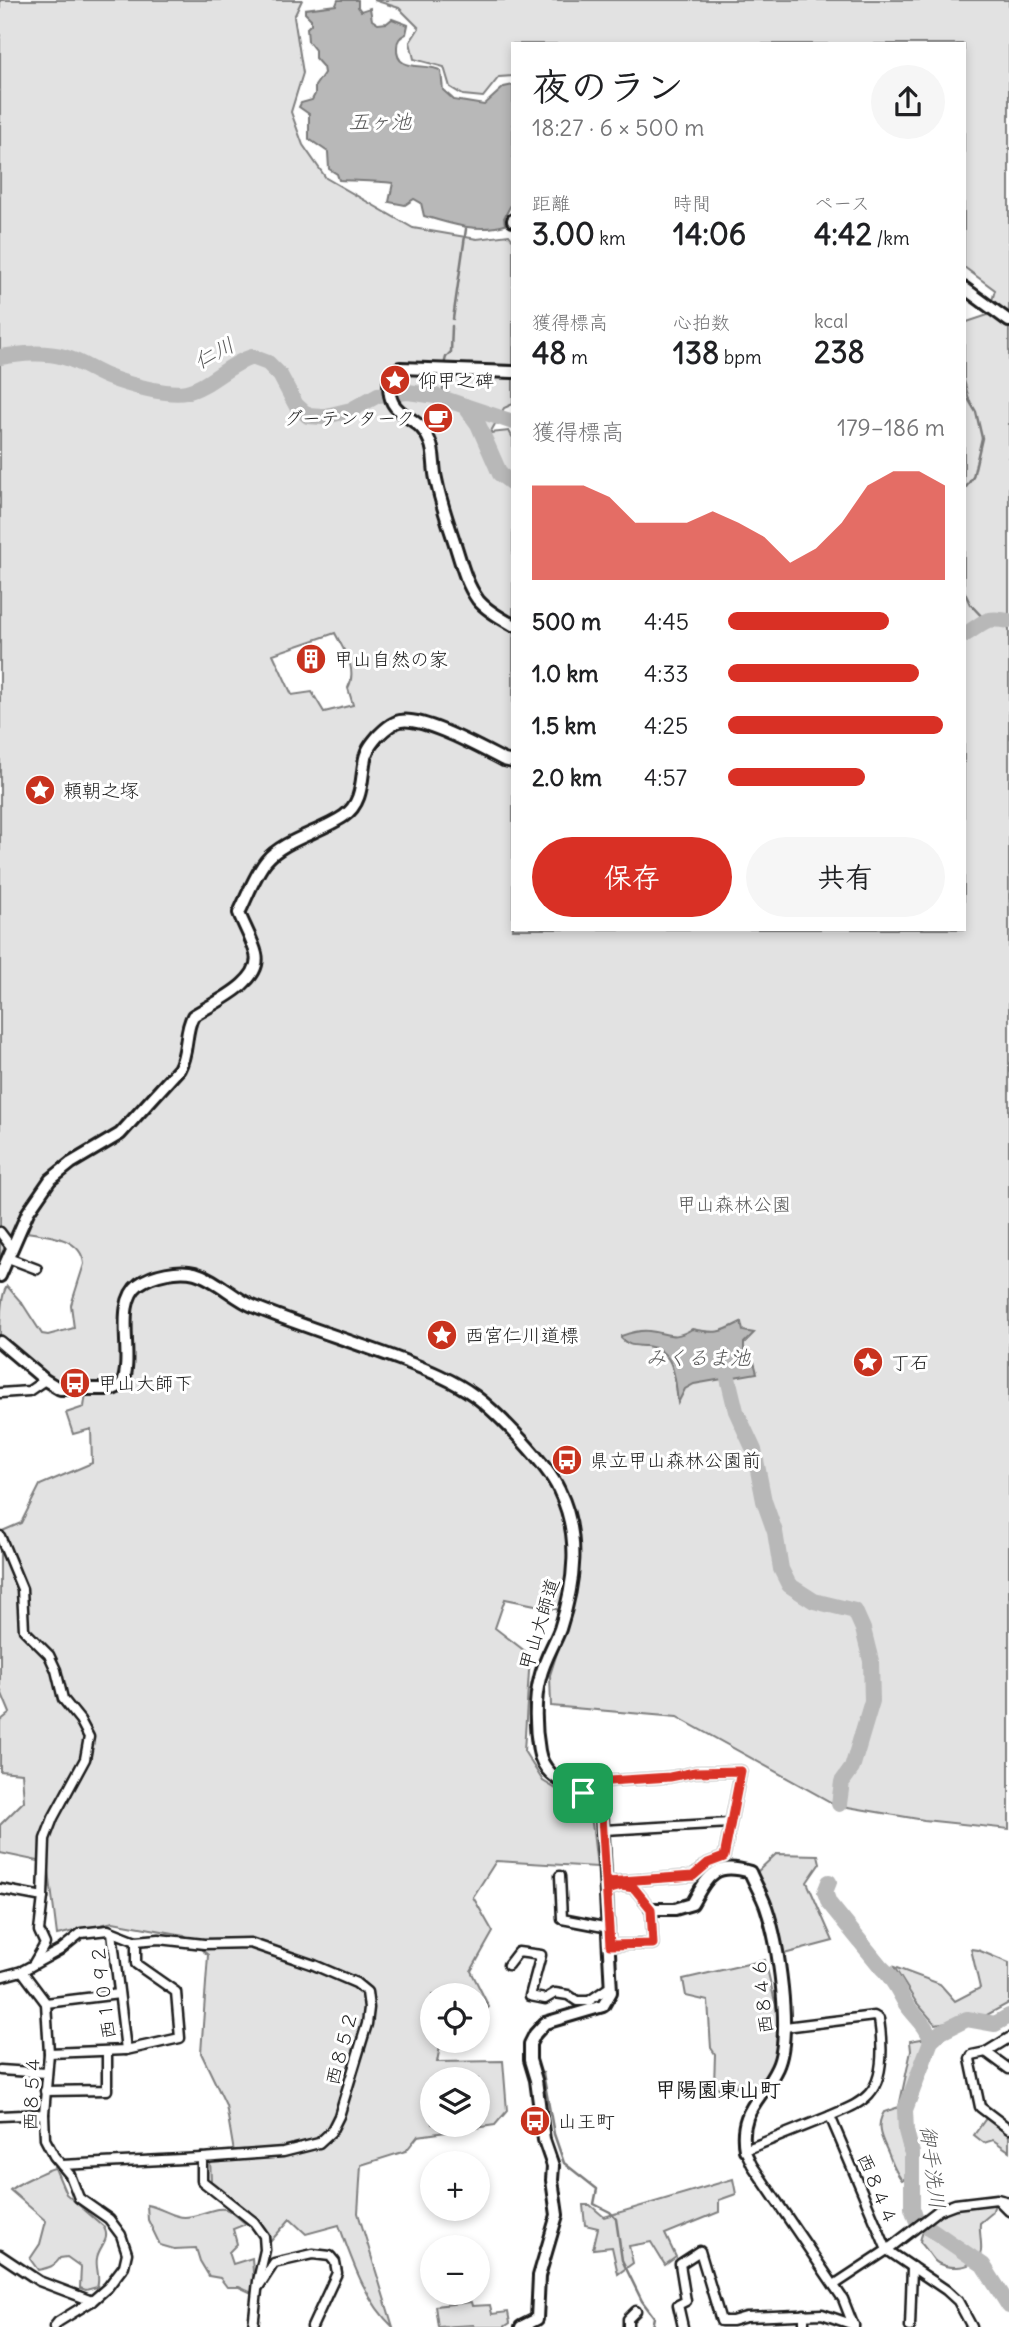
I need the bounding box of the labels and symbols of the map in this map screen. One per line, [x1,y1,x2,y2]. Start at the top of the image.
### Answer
water label: 五ヶ池 [349,108,412,135]
water label: 仁川 [189,331,239,375]
place icon: 仰甲之碑 [378,363,412,397]
place label: 仰甲之碑 [418,368,494,392]
cafe icon: グーテンターク [421,401,455,435]
place label: グーテンターク [284,406,415,430]
building icon: 甲山自然の家 [294,642,328,676]
place label: 甲山自然の家 [334,647,448,671]
place icon: 頼朝之塚 [23,773,57,807]
place label: 頼朝之塚 [63,778,139,802]
park label: 甲山森林公園 [677,1192,791,1216]
place icon: 西宮仁川道標 [425,1318,459,1352]
place label: 西宮仁川道標 [465,1323,579,1347]
water label: みくるま池 [646,1344,751,1371]
place icon: 丁石 [851,1345,885,1379]
place label: 丁石 [891,1350,929,1374]
bus stop icon: 甲山大師下 [58,1366,92,1400]
place label: 甲山大師下 [98,1371,193,1395]
bus stop icon: 県立甲山森林公園前 [550,1443,584,1477]
place label: 県立甲山森林公園前 [590,1448,761,1472]
street label: 甲山大師道 [514,1575,564,1673]
pin [553,1763,613,1823]
street label: 西１０９２ [85,1943,121,2041]
street label: 西８４６ [746,1957,778,2035]
street label: 西８５２ [320,2008,362,2088]
street label: 西８５４ [18,2055,44,2131]
district label: 甲陽園東山町 [655,2076,781,2103]
bus stop icon: 山王町 [518,2104,552,2138]
place label: 山王町 [558,2109,615,2133]
water label: 御手洗川 [914,2124,952,2210]
street label: 西８４４ [852,2149,904,2229]

